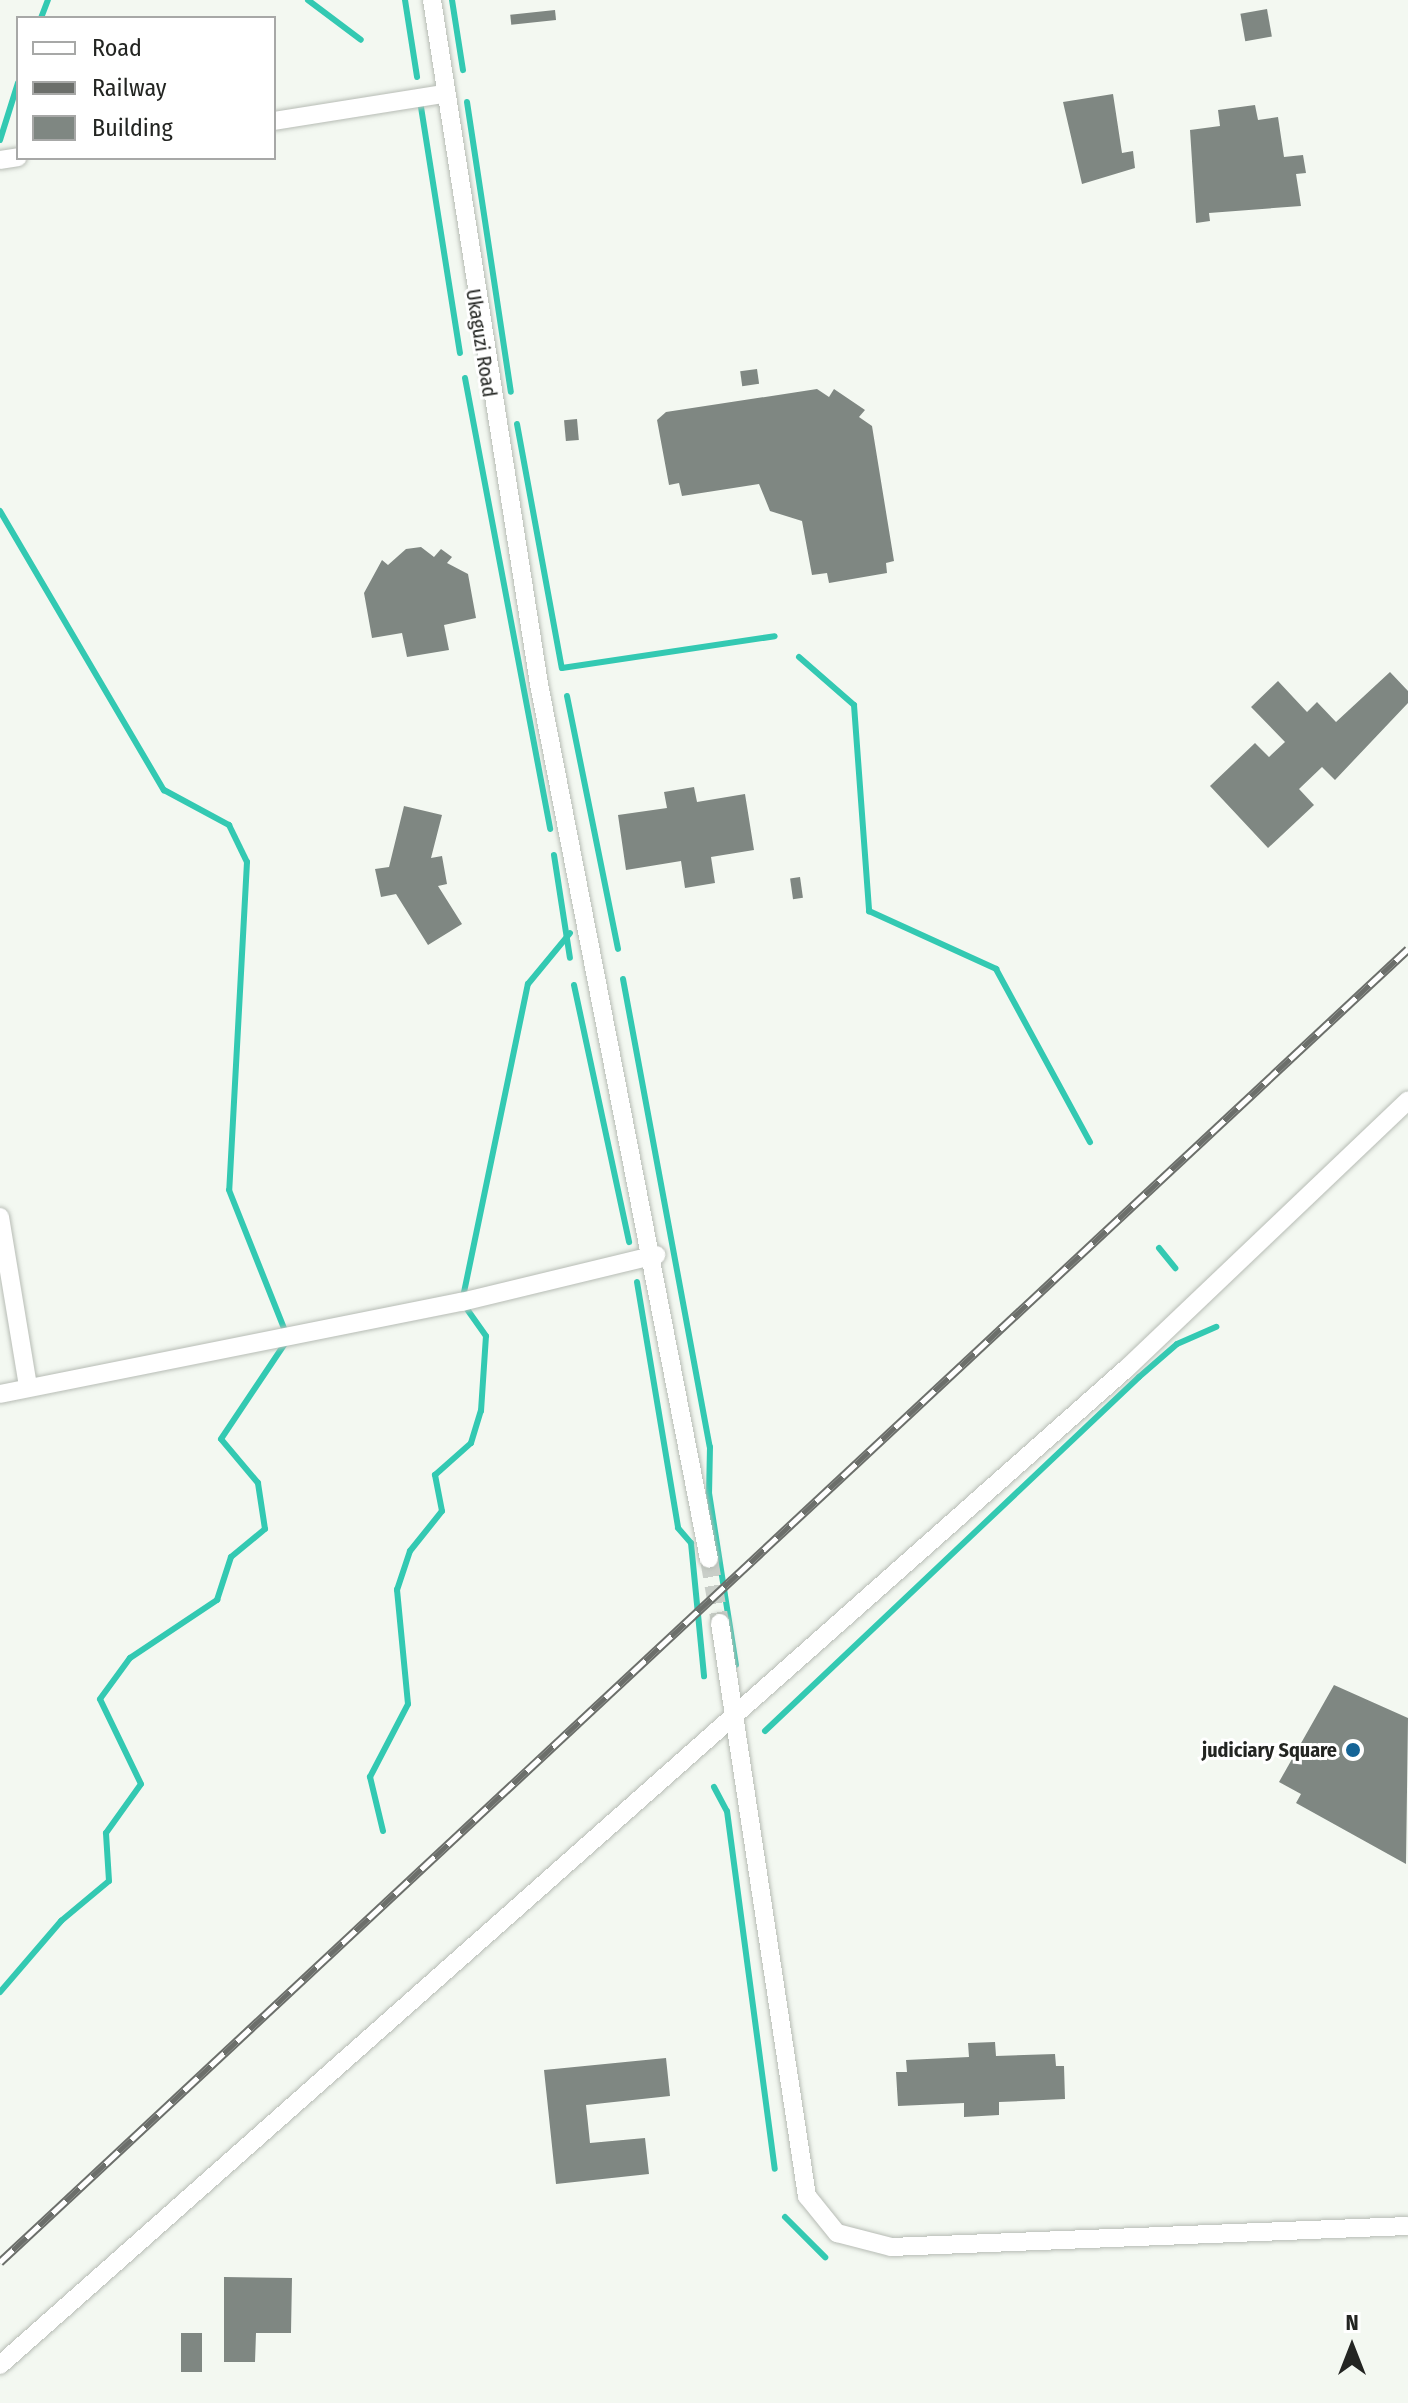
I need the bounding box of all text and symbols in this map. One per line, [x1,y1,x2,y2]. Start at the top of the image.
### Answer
legend [16,16,276,160]
text: Road [92,34,142,62]
text: Railway [92,74,167,102]
text: Building [92,114,173,142]
street label: Ukaguzi Road [461,287,501,399]
place label: judiciary Square [1202,1738,1337,1762]
marker: judiciary Square [1344,1741,1362,1759]
north arrow [1312,2307,1392,2387]
text: N [1345,2309,1359,2336]

